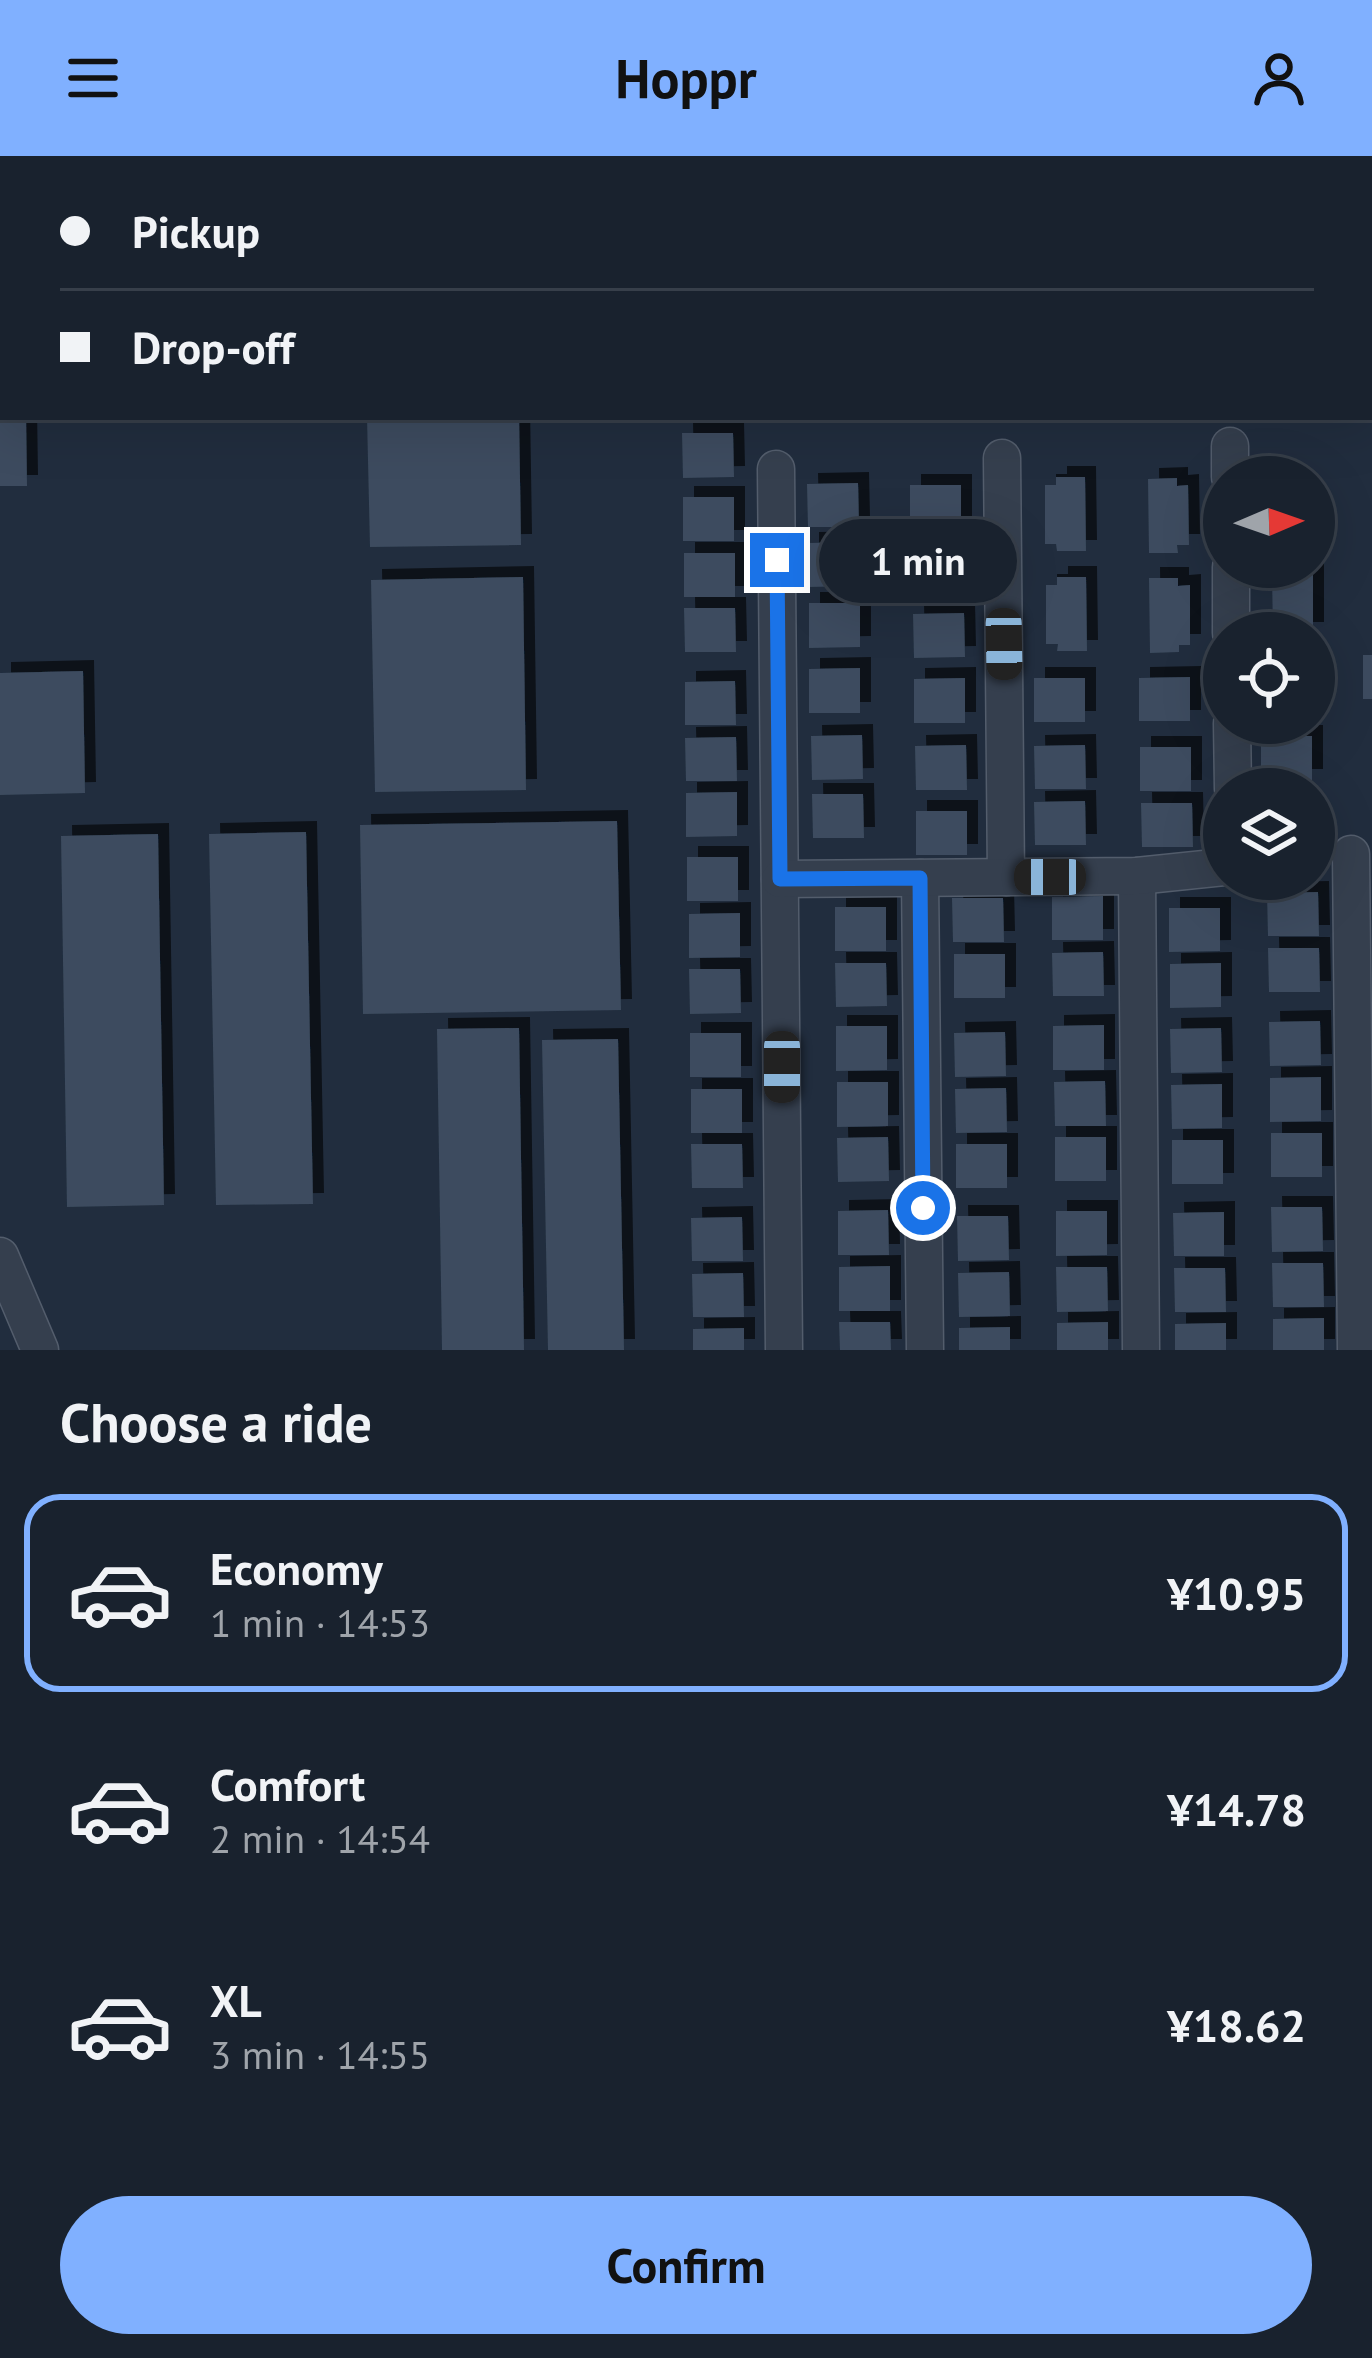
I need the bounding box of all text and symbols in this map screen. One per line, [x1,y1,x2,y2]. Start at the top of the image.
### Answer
text: Hoppr [615,43,757,113]
icon: menu [60,45,126,111]
icon: person [1246,45,1312,111]
text: Pickup [132,202,260,260]
text: Drop-off [132,318,294,376]
north arrow [1203,456,1335,588]
map controls [1203,456,1335,900]
callout: 1 min [819,518,1017,602]
route end [750,533,804,587]
text: 1 min [870,535,966,586]
car [985,608,1023,680]
button: locate [1203,612,1335,744]
button: layers [1203,768,1335,900]
car [1014,859,1086,895]
car [764,1031,800,1103]
route start [896,1181,950,1235]
text: Choose a ride [60,1387,372,1457]
icon: car [66,1539,174,1647]
text: Economy [210,1539,383,1597]
text: ¥10.95 [1167,1564,1306,1622]
text: 1 min · 14:53 [210,1597,430,1648]
icon: car [66,1755,174,1863]
text: Comfort [210,1755,365,1813]
text: ¥14.78 [1167,1780,1306,1838]
text: 2 min · 14:54 [210,1813,430,1864]
icon: car [66,1971,174,2079]
text: XL [210,1971,262,2029]
text: ¥18.62 [1167,1996,1306,2054]
text: 3 min · 14:55 [210,2029,430,2080]
button: Confirm [60,2196,1312,2334]

